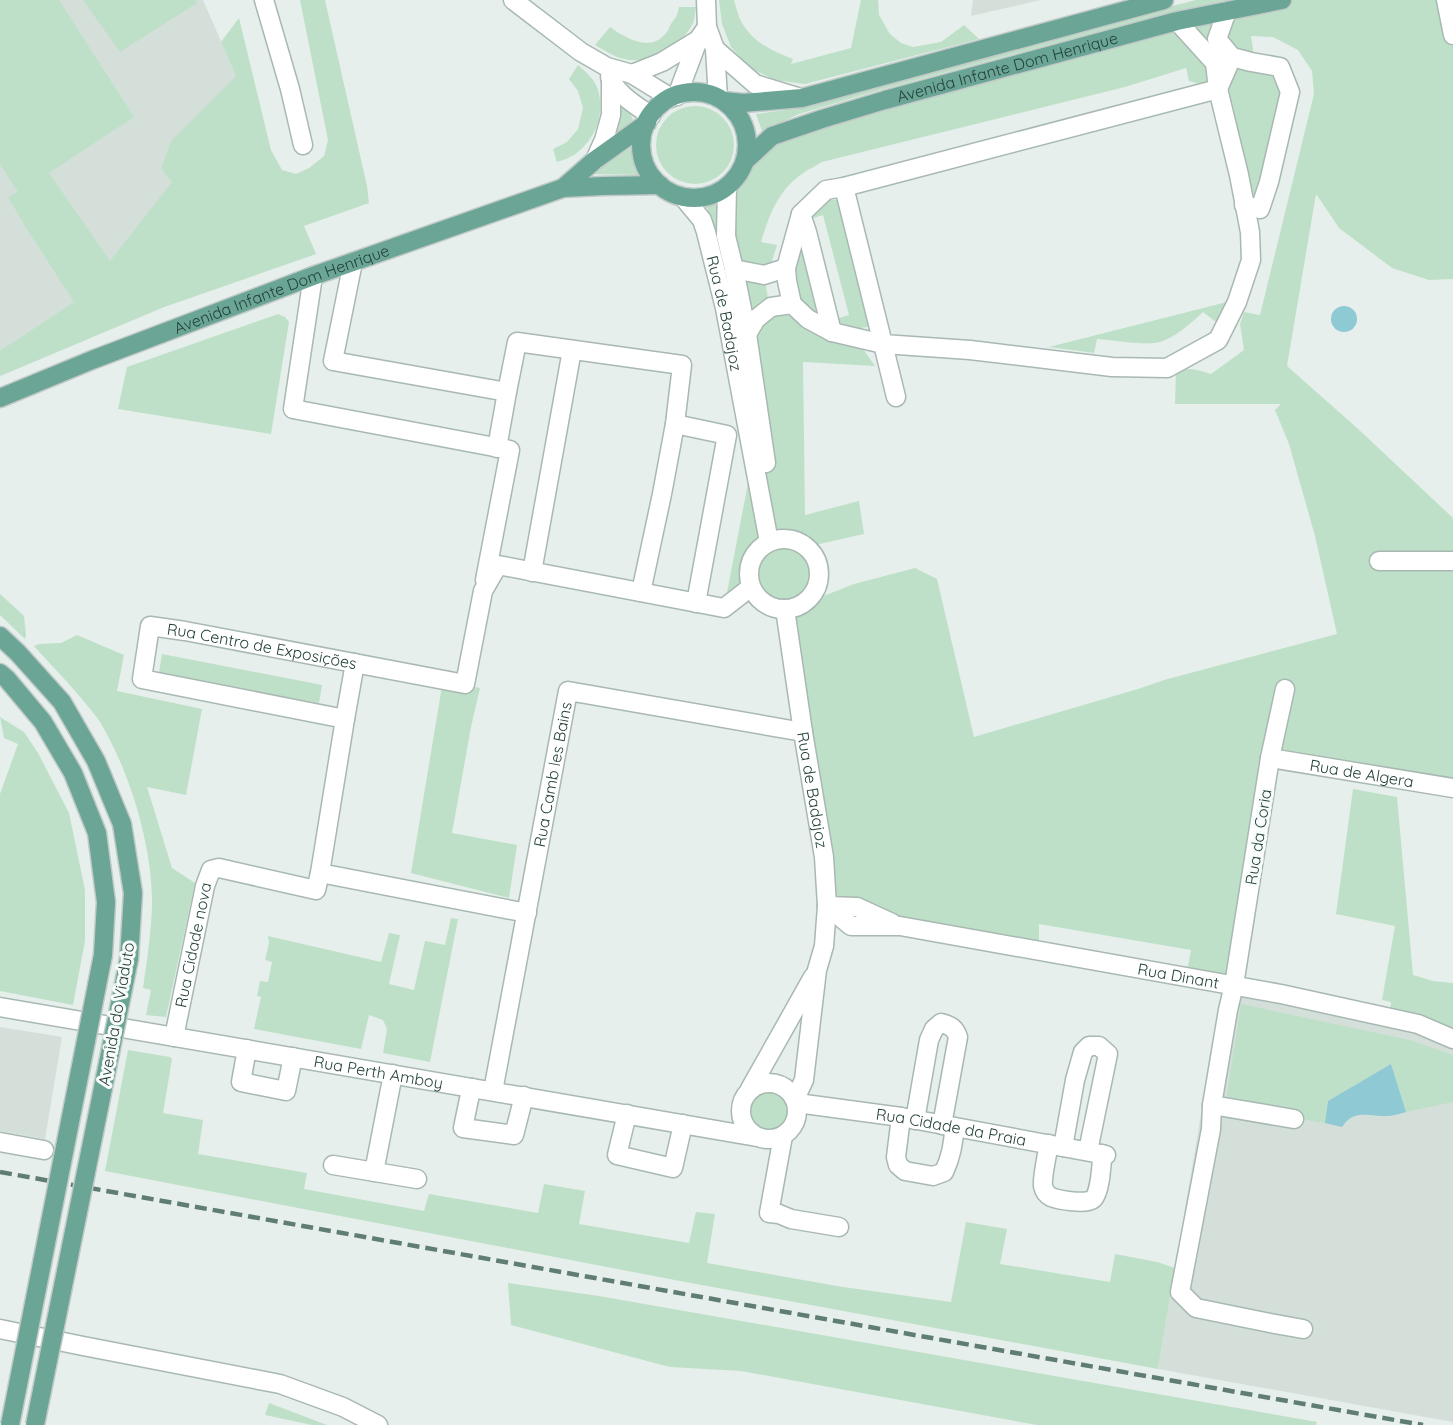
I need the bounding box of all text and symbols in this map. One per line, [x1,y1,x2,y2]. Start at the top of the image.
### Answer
street label: Avenida Infante Dom Henrique [894,27,1120,106]
street label: Avenida Infante Dom Henrique [171,240,392,338]
street label: Rua de Badajoz [702,253,747,373]
street label: Rua Centro de Exposições [166,619,358,673]
street label: Rua Camb les Bains [529,700,576,849]
street label: Rua de Badajoz [793,730,832,850]
street label: Rua de Algera [1308,755,1415,791]
street label: Rua da Coria [1241,788,1275,886]
street label: Rua Cidade nova [170,881,215,1009]
street label: Avenida do Viaduto [94,941,138,1087]
street label: Rua Dinant [1136,959,1221,993]
street label: Rua Perth Amboy [312,1051,445,1093]
street label: Rua Cidade da Praia [875,1104,1028,1150]

